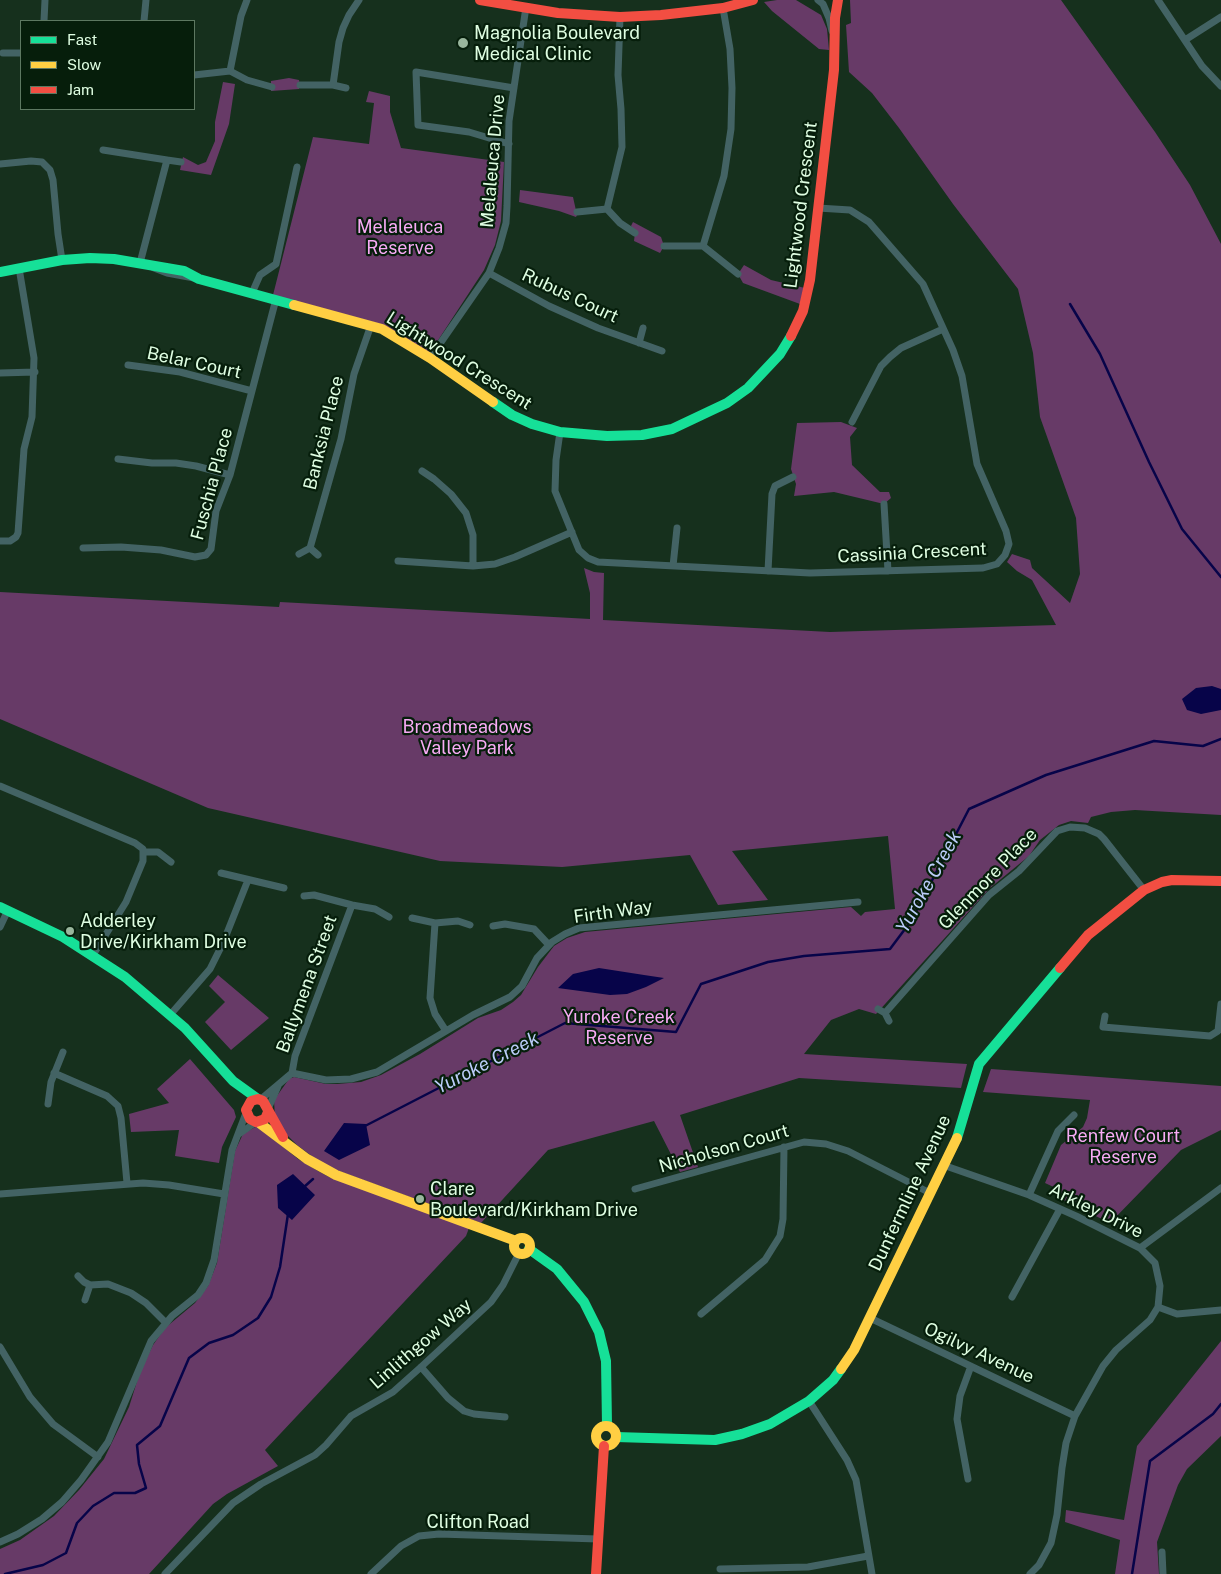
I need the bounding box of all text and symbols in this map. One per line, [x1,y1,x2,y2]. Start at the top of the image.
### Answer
legend [20,20,195,110]
place label: Magnolia Boulevard Medical Clinic [474,22,640,64]
text: Fast [67,31,97,48]
marker: Magnolia Boulevard Medical Clinic [456,36,470,50]
text: Slow [67,56,101,73]
text: Jam [67,81,94,98]
street label: Melaleuca Drive [476,93,510,229]
street label: Lightwood Crescent [780,120,822,290]
park label: Melaleuca Reserve [357,216,443,258]
street label: Rubus Court [518,264,622,328]
street label: Lightwood Crescent [382,307,536,415]
street label: Belar Court [145,342,243,384]
street label: Banksia Place [299,374,349,492]
street label: Fuschia Place [187,425,237,543]
street label: Cassinia Crescent [837,538,987,568]
park label: Broadmeadows Valley Park [402,716,532,759]
street label: Glenmore Place [934,824,1042,934]
water label: Yuroke Creek [891,827,967,937]
street label: Firth Way [572,896,654,928]
place label: Adderley Drive/Kirkham Drive [80,910,247,952]
street label: Ballymena Street [272,912,342,1056]
marker: Adderley Drive/Kirkham Drive [64,925,76,937]
park label: Yuroke Creek Reserve [563,1006,675,1048]
water label: Yuroke Creek [431,1027,543,1099]
street label: Dunfermline Avenue [864,1112,956,1274]
street label: Nicholson Court [656,1120,792,1178]
park label: Renfew Court Reserve [1066,1125,1180,1168]
place label: Clare Boulevard/Kirkham Drive [430,1178,638,1220]
street label: Arkley Drive [1045,1179,1147,1243]
marker: Clare Boulevard/Kirkham Drive [414,1193,426,1205]
street label: Linlithgow Way [366,1294,476,1394]
street label: Ogilvy Avenue [920,1318,1038,1388]
street label: Clifton Road [426,1511,530,1533]

